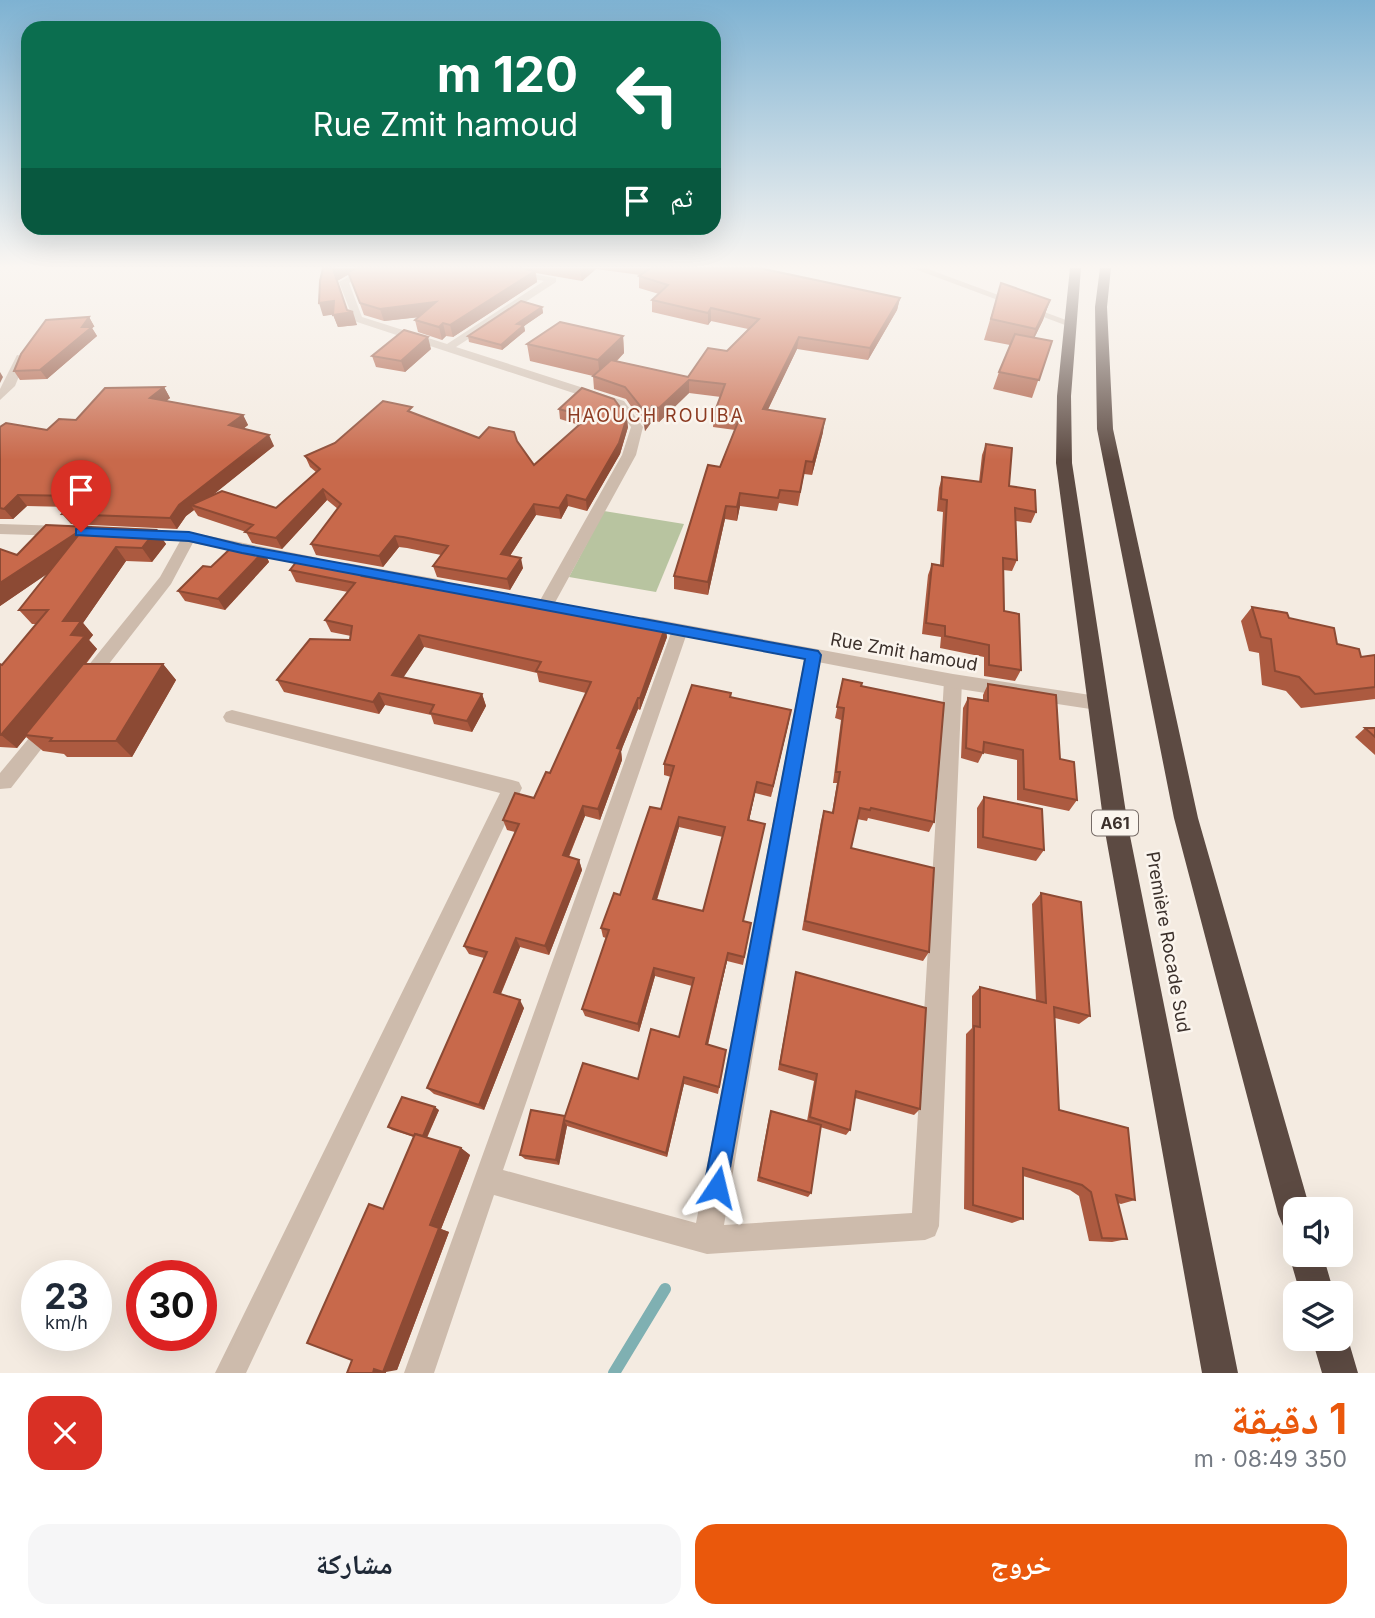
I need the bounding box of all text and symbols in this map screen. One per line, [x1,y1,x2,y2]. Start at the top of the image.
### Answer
text: 120 m [437,45,578,104]
icon: left [602,49,693,140]
text: Rue Zmit hamoud [313,105,578,144]
icon: arrive [618,182,656,220]
text: ثم [670,182,693,213]
district label: HAOUCH ROUIBA [567,405,745,426]
pin [51,460,111,532]
icon: arrive [62,471,100,509]
street label: Rue Zmit hamoud [829,628,979,675]
road number: A61 [1092,810,1138,836]
street label: Première Rocade Sud [1142,850,1195,1034]
position arrow [680,1150,754,1224]
map controls [1283,1197,1353,1351]
button: sound [1283,1197,1353,1267]
speed limit sign: 30 [126,1260,217,1351]
text: 23 [44,1275,89,1317]
button: layers [1283,1281,1353,1351]
text: km/h [45,1312,88,1333]
text: 1 دقيقة [1231,1393,1347,1444]
button: close [28,1396,102,1470]
text: 350 m · 08:49 [1194,1445,1347,1473]
button: مشاركة [28,1524,681,1604]
button: خروج [695,1524,1347,1604]

